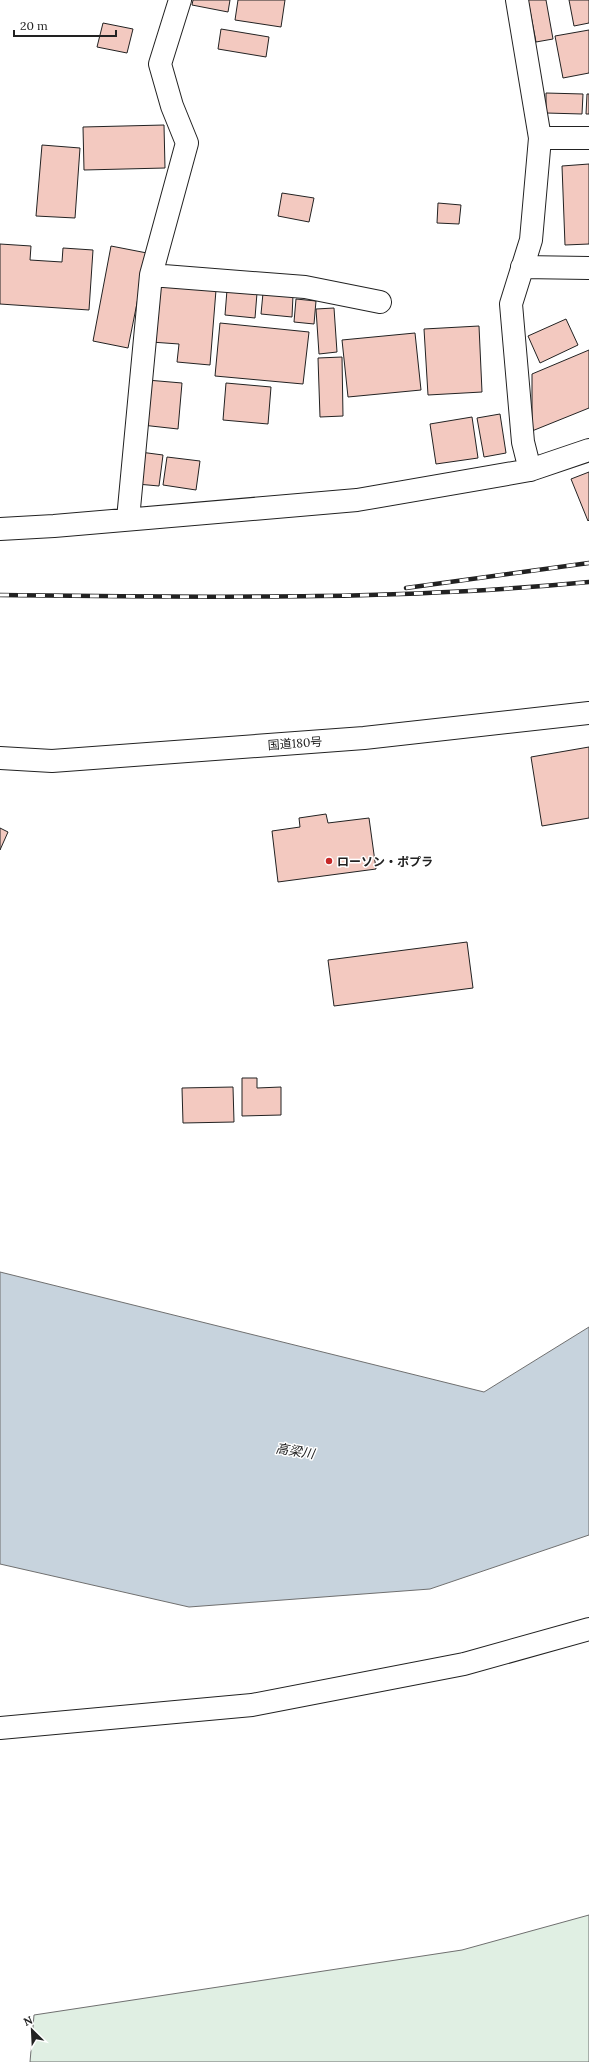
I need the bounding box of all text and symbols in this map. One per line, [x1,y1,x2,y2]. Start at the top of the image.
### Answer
scale bar [14,12,116,38]
text: 20 m [20,18,48,33]
street label: 国道180号 [267,734,323,752]
place label: ローソン・ポプラ [337,854,433,869]
marker: ローソン・ポプラ [324,856,334,866]
water label: 高梁川 [274,1440,318,1463]
north arrow [12,2010,52,2050]
text: N [21,2013,35,2029]

